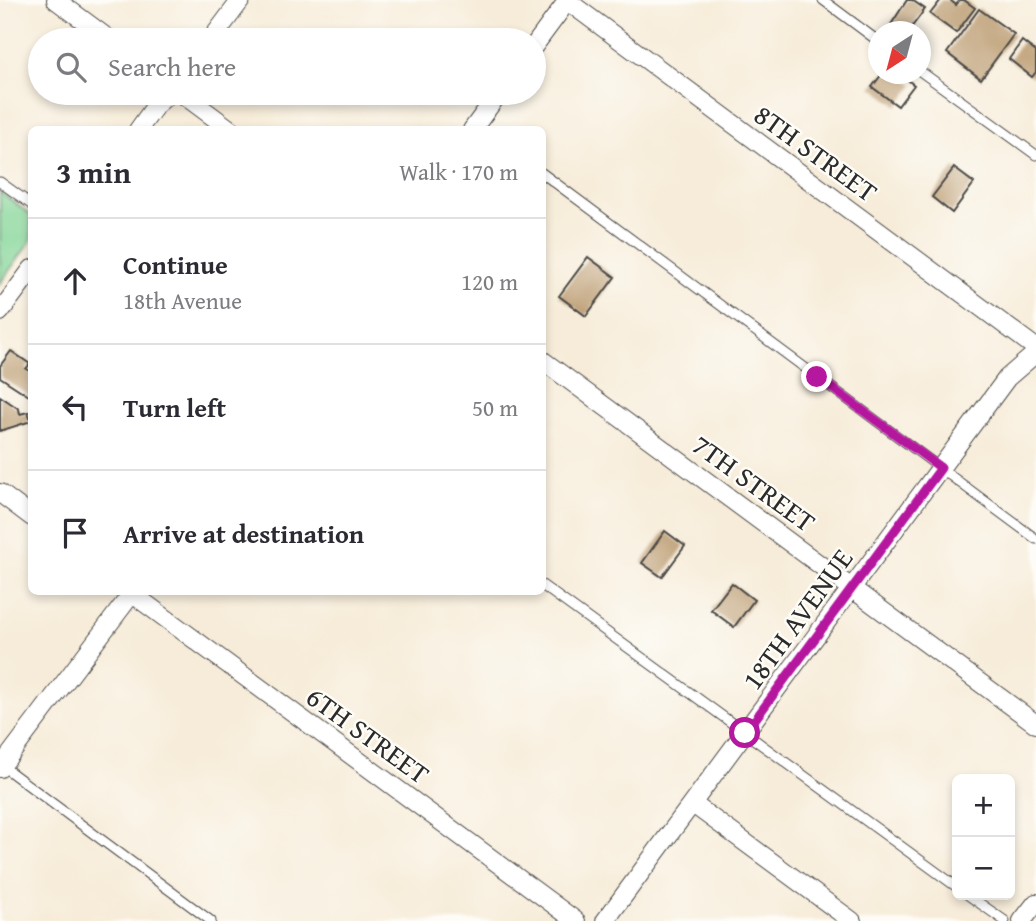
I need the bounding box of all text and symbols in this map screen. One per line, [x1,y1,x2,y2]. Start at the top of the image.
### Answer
north arrow [868,21,931,84]
search box [28,28,546,105]
text: Search here [108,47,236,86]
icon: search [52,48,90,86]
street label: 8TH STREET [746,94,887,212]
text: 3 min [56,150,131,194]
text: Walk · 170 m [399,155,518,188]
text: Continue [123,245,228,284]
icon: ahead [56,262,94,300]
text: 120 m [461,265,518,298]
text: 18th Avenue [123,284,242,317]
route end [801,361,832,392]
icon: left [56,388,94,426]
text: Turn left [123,388,226,427]
text: 50 m [472,391,518,424]
street label: 7TH STREET [684,424,825,542]
icon: arrive [56,514,94,552]
text: Arrive at destination [123,514,364,553]
street label: 18TH AVENUE [731,540,862,698]
street label: 6TH STREET [298,676,439,794]
route start [729,717,760,748]
map controls [952,774,1015,900]
button: + [952,774,1015,837]
button: − [952,837,1015,900]

